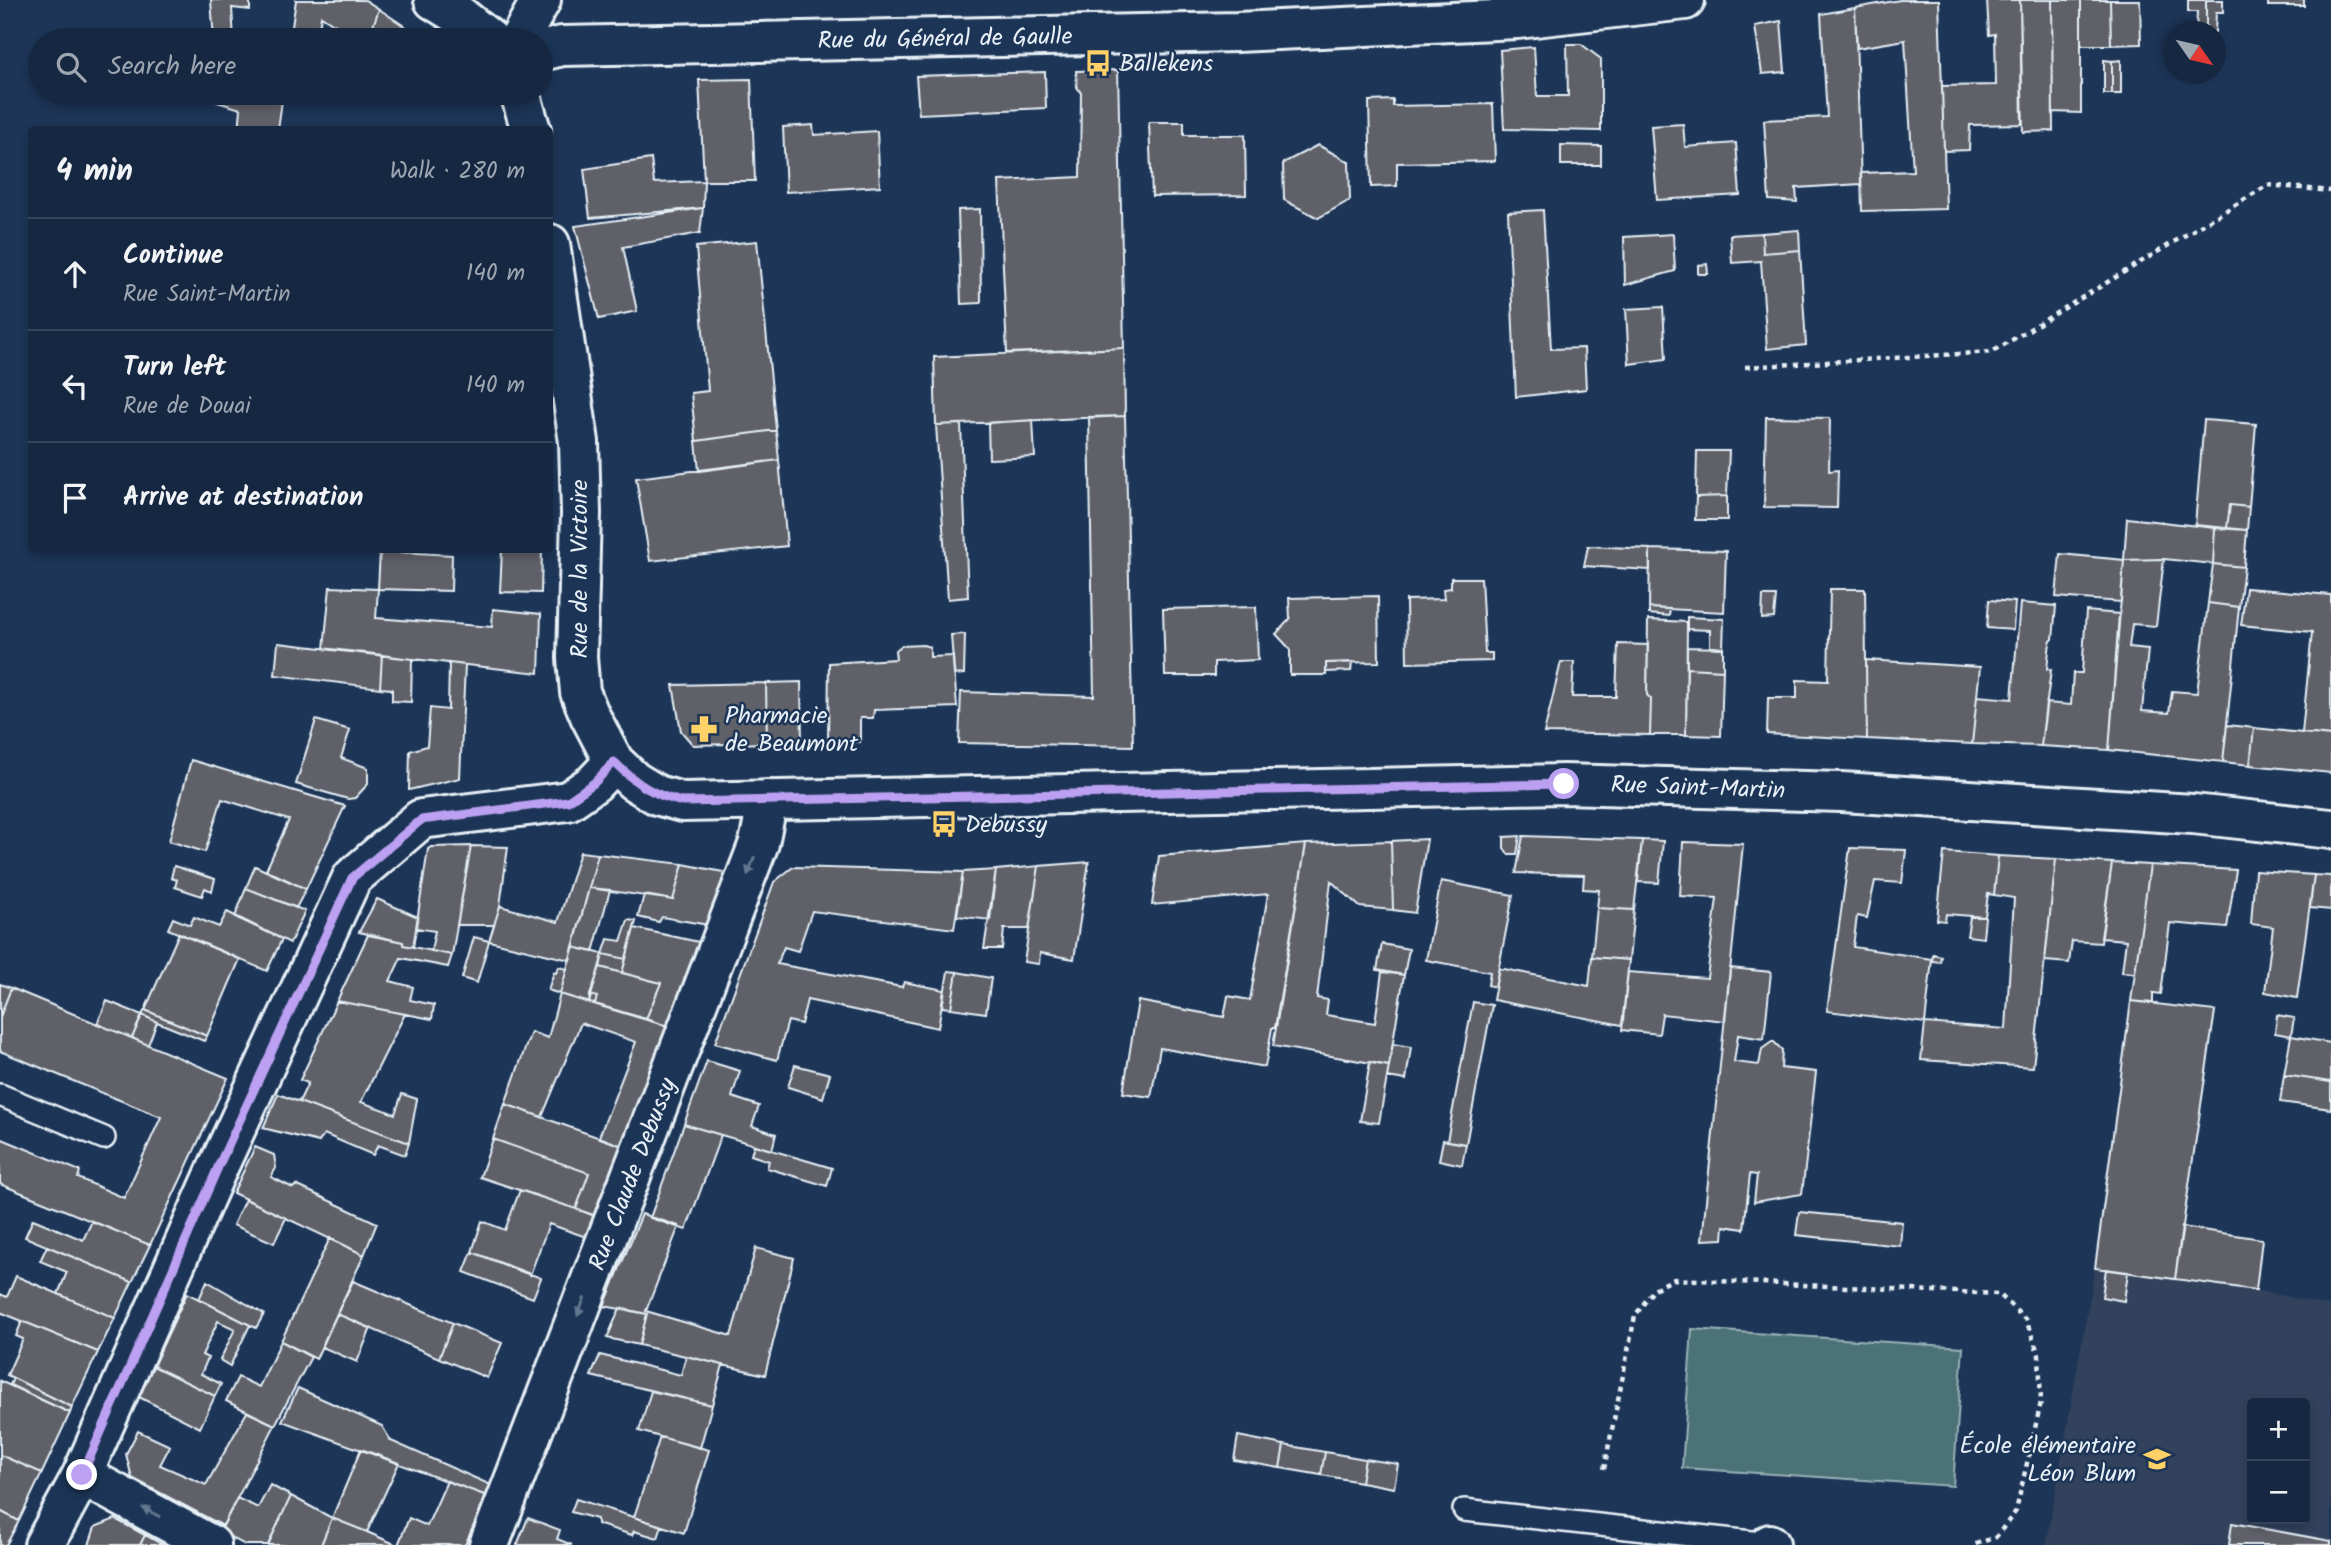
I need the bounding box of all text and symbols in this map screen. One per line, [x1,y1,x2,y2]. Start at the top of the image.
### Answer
street label: Rue du Général de Gaulle [817,18,1073,61]
north arrow [2163,21,2226,84]
search box [28,28,553,105]
place label: Ballekens [1119,45,1213,84]
text: Search here [108,46,236,88]
icon: search [52,48,90,86]
bus stop icon: Ballekens [1083,48,1113,78]
text: 4 min [56,148,133,196]
text: Walk · 280 m [390,154,525,190]
text: Continue [123,235,224,277]
icon: ahead [56,255,94,293]
text: 140 m [466,256,525,292]
text: Rue Saint-Martin [123,277,290,313]
text: Turn left [123,347,226,389]
icon: left [56,367,94,405]
text: 140 m [466,368,525,404]
text: Rue de Douai [123,389,251,425]
text: Arrive at destination [123,477,363,519]
icon: arrive [56,479,94,517]
street label: Rue de la Victoire [561,479,600,658]
place label: Pharmacie de Beaumont [725,697,859,764]
pharmacy icon: Pharmacie de Beaumont [689,714,719,744]
street label: Rue Saint-Martin [1610,766,1786,811]
route start [1548,768,1579,799]
place label: Debussy [965,806,1048,845]
bus stop icon: Debussy [929,809,959,839]
one-way arrow [745,856,756,877]
street label: Rue Claude Debussy [579,1072,688,1277]
one-way arrow [575,1296,586,1317]
map controls [2247,1398,2310,1524]
button: + [2247,1398,2310,1461]
place label: École élémentaire Léon Blum [1960,1427,2136,1494]
school or university icon: École élémentaire Léon Blum [2142,1444,2172,1474]
route end [66,1459,97,1490]
button: − [2247,1461,2310,1524]
one-way arrow [141,1507,161,1518]

